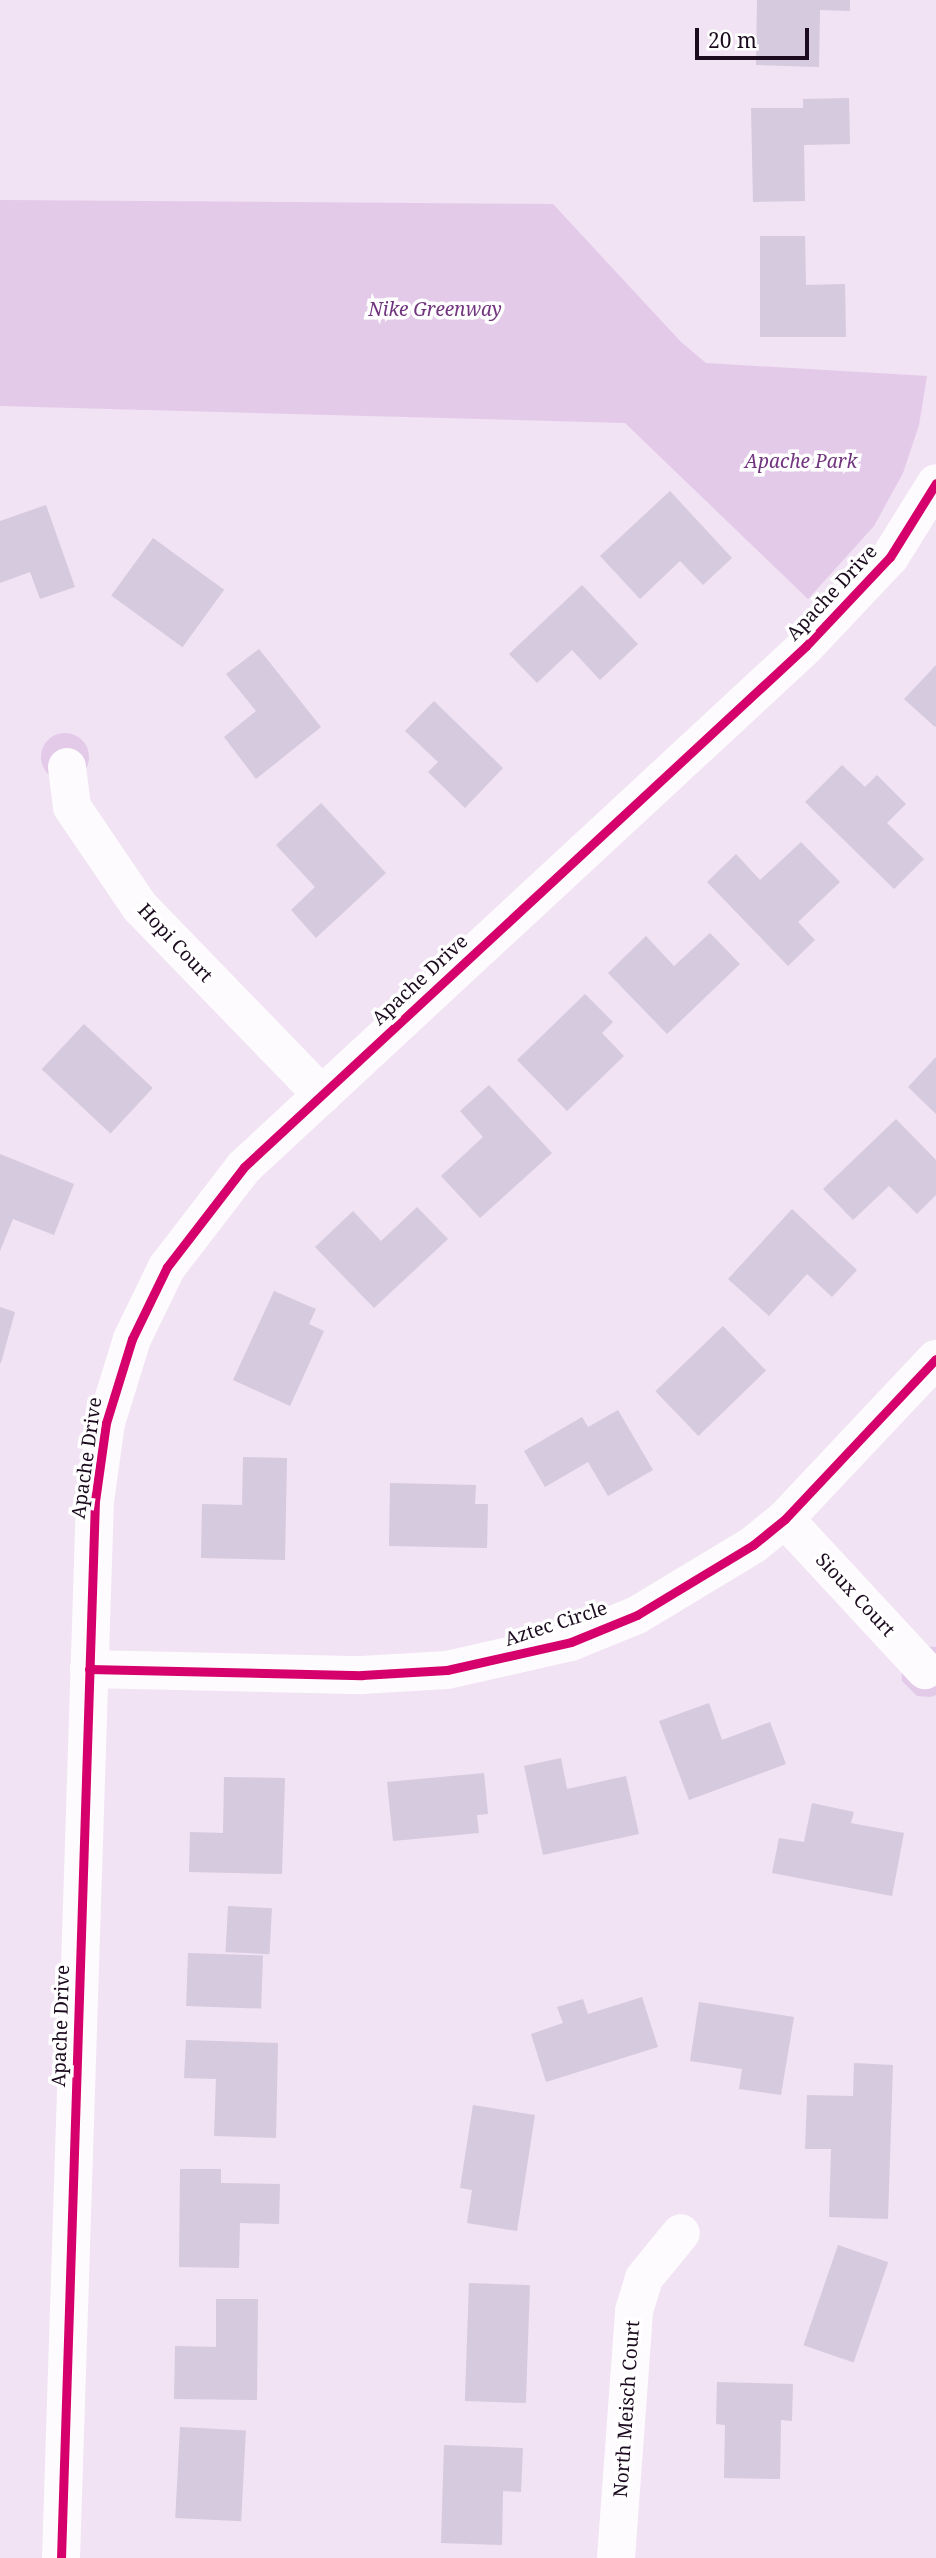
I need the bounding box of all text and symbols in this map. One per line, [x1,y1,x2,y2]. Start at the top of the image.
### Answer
scale bar [698,14,812,58]
text: 20 m [708,26,757,54]
park label: Nike Greenway [368,299,502,321]
park label: Apache Park [745,451,857,473]
street label: Apache Drive [782,541,882,645]
street label: Hopi Court [133,899,217,987]
street label: Apache Drive [368,930,472,1030]
street label: Apache Drive [67,1396,107,1520]
street label: Sioux Court [811,1549,899,1641]
street label: Aztec Circle [502,1597,610,1651]
street label: Apache Drive [47,1964,75,2088]
street label: North Meisch Court [609,2320,645,2498]

